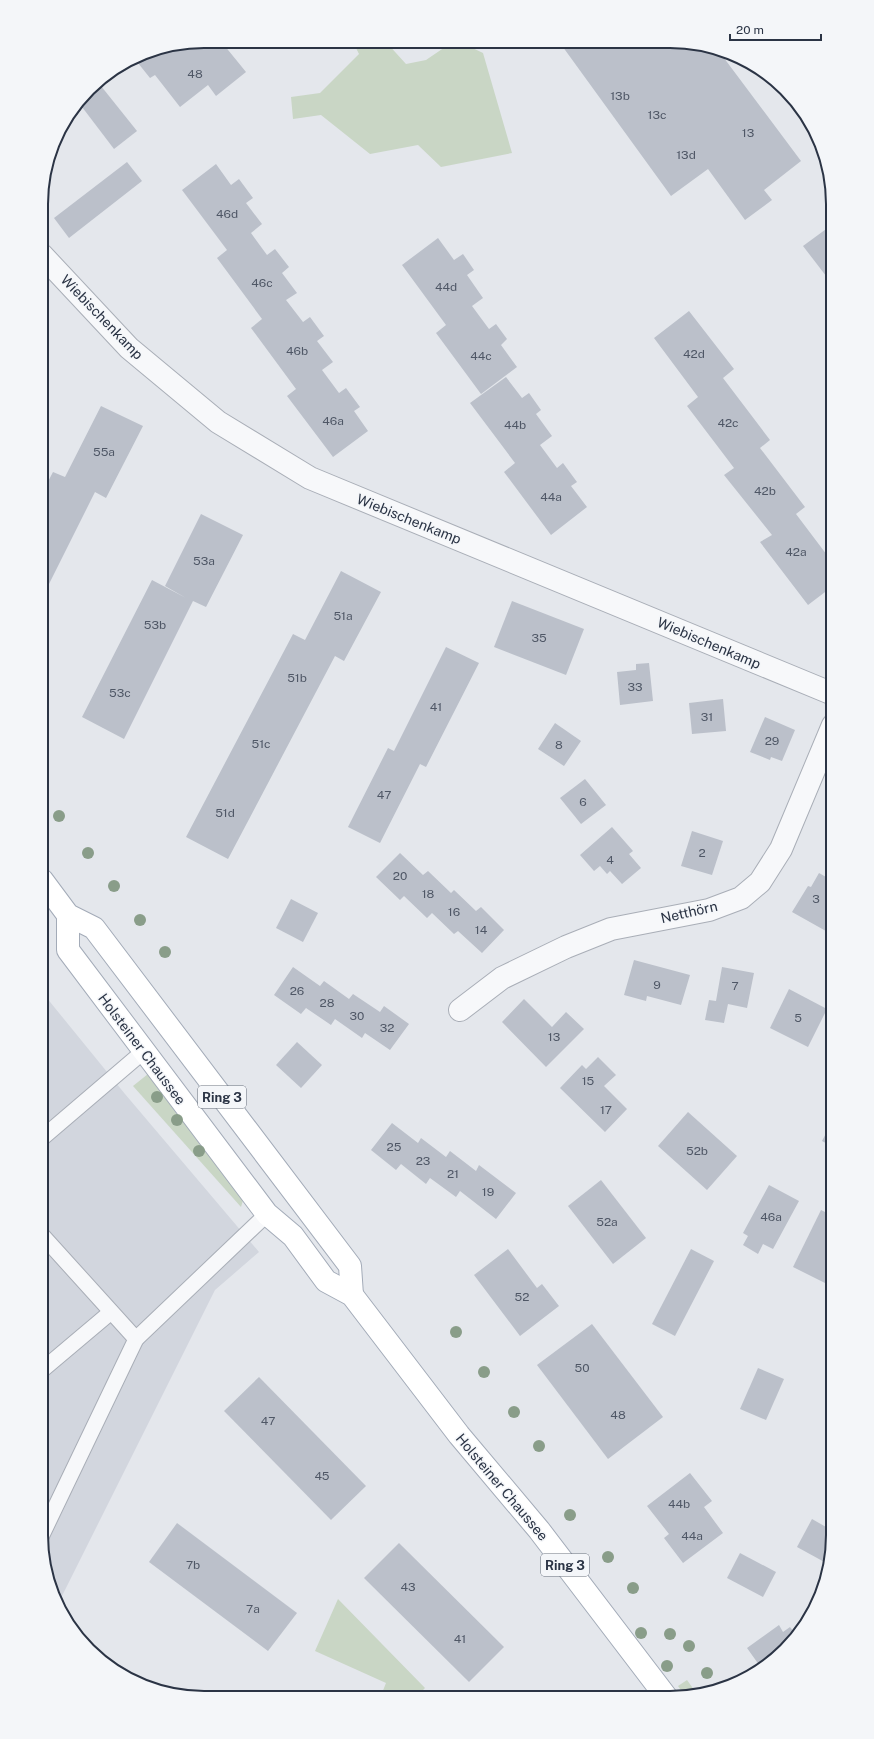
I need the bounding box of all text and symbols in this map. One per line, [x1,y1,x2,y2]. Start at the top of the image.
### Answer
scale bar [730,16,821,42]
text: 20 m [736,23,764,37]
house number: 48 [187,67,203,81]
house number: 13b [610,89,630,103]
house number: 13c [648,108,666,122]
house number: 13 [742,126,754,140]
house number: 13d [676,148,696,162]
house number: 46d [216,207,238,221]
street label: Wiebischenkamp [58,271,146,363]
house number: 46c [251,276,273,290]
house number: 44d [435,280,457,294]
house number: 46b [286,344,308,358]
house number: 42d [683,347,705,361]
house number: 44c [470,349,492,363]
house number: 46a [322,414,344,428]
house number: 42c [717,416,739,430]
house number: 44b [504,418,526,432]
house number: 55a [93,445,115,459]
house number: 42b [754,484,776,498]
house number: 44a [540,490,562,504]
street label: Wiebischenkamp [354,491,464,547]
house number: 42a [785,545,807,559]
house number: 53a [193,554,215,568]
house number: 51a [333,609,353,623]
street label: Wiebischenkamp [655,614,763,672]
house number: 53b [144,618,166,632]
house number: 35 [531,631,547,645]
house number: 51b [287,671,307,685]
house number: 33 [627,680,643,694]
house number: 53c [109,686,131,700]
house number: 41 [430,700,442,714]
house number: 31 [701,710,713,724]
house number: 29 [765,734,779,748]
house number: 51c [251,737,271,751]
house number: 8 [555,738,563,752]
house number: 47 [377,788,391,802]
house number: 6 [579,795,587,809]
house number: 51d [215,806,235,820]
house number: 2 [698,846,706,860]
house number: 4 [606,853,614,867]
house number: 20 [393,869,407,883]
house number: 18 [422,887,435,901]
house number: 3 [812,892,820,906]
street label: Netthörn [659,898,719,926]
house number: 16 [448,905,460,919]
house number: 14 [475,923,488,937]
house number: 9 [653,978,661,992]
house number: 7 [731,979,739,993]
house number: 26 [290,984,304,998]
street label: Holsteiner Chaussee [95,990,189,1108]
house number: 28 [320,996,335,1010]
house number: 30 [350,1009,364,1023]
house number: 5 [794,1011,802,1025]
house number: 32 [380,1021,394,1035]
house number: 13 [548,1030,560,1044]
house number: 15 [582,1074,595,1088]
road number: Ring 3 [198,1086,246,1108]
house number: 17 [600,1103,612,1117]
house number: 25 [387,1140,402,1154]
house number: 52b [686,1144,708,1158]
house number: 23 [416,1154,430,1168]
house number: 21 [447,1167,459,1181]
house number: 19 [482,1185,494,1199]
house number: 46a [760,1210,782,1224]
house number: 52a [596,1215,618,1229]
house number: 52 [515,1290,529,1304]
house number: 50 [574,1361,590,1375]
house number: 48 [610,1408,626,1422]
house number: 47 [261,1414,275,1428]
street label: Holsteiner Chaussee [453,1430,551,1544]
house number: 45 [314,1469,330,1483]
house number: 44b [668,1497,690,1511]
house number: 44a [681,1529,703,1543]
road number: Ring 3 [541,1554,589,1576]
house number: 7b [186,1558,200,1572]
house number: 43 [400,1580,416,1594]
house number: 7a [246,1602,260,1616]
house number: 41 [454,1632,466,1646]

